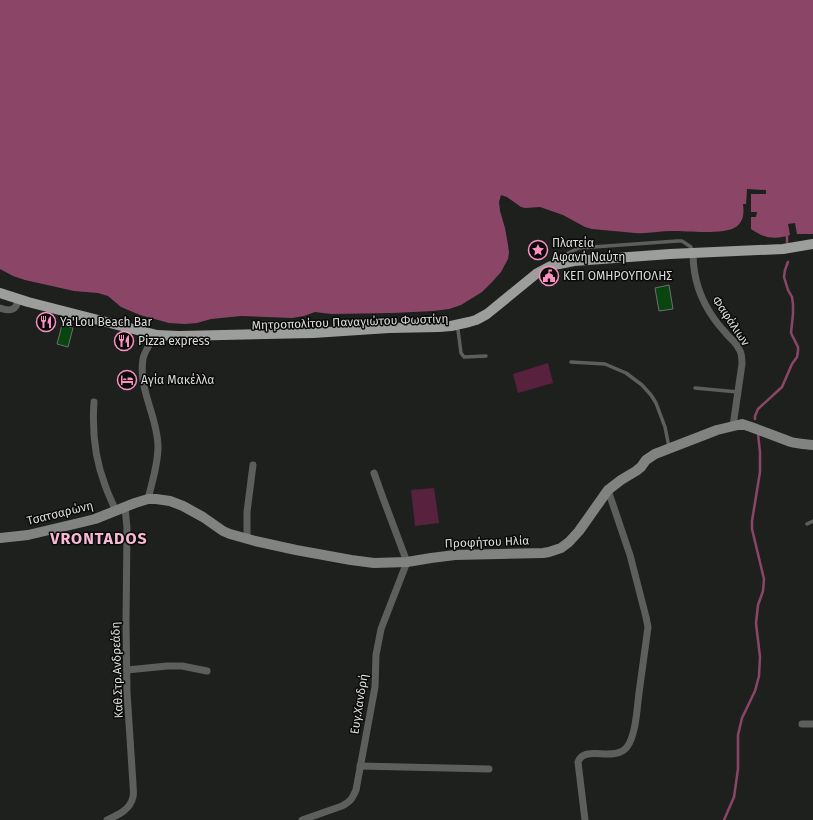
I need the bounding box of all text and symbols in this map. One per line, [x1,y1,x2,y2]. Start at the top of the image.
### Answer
place label: Πλατεία Αφανή Ναύτη [552,236,625,264]
place icon: Πλατεία Αφανή Ναύτη [527,239,549,261]
public building icon: ΚΕΠ ΟΜΗΡΟΥΠΟΛΗΣ [538,265,560,287]
place label: ΚΕΠ ΟΜΗΡΟΥΠΟΛΗΣ [563,269,672,283]
street label: Φαφάλιων [709,294,753,349]
restaurant icon: Ya'Lou Beach Bar [35,311,57,333]
street label: Μητροπολίτου Παναγιώτου Φωστίνη [251,312,449,332]
place label: Ya'Lou Beach Bar [60,315,153,329]
restaurant icon: Pizza express [113,330,135,352]
place label: Pizza express [138,334,210,348]
hotel icon: Αγία Μακέλλα [116,369,138,391]
place label: Αγία Μακέλλα [141,373,215,387]
street label: Τσατσαρώνη [25,498,95,528]
district label: VRONTADOS [49,529,148,548]
street label: Προφήτου Ηλία [444,534,530,550]
street label: Καθ.Στρ.Ανδρεάδη [108,621,126,719]
street label: Ευγ.Χανδρή [347,673,371,735]

